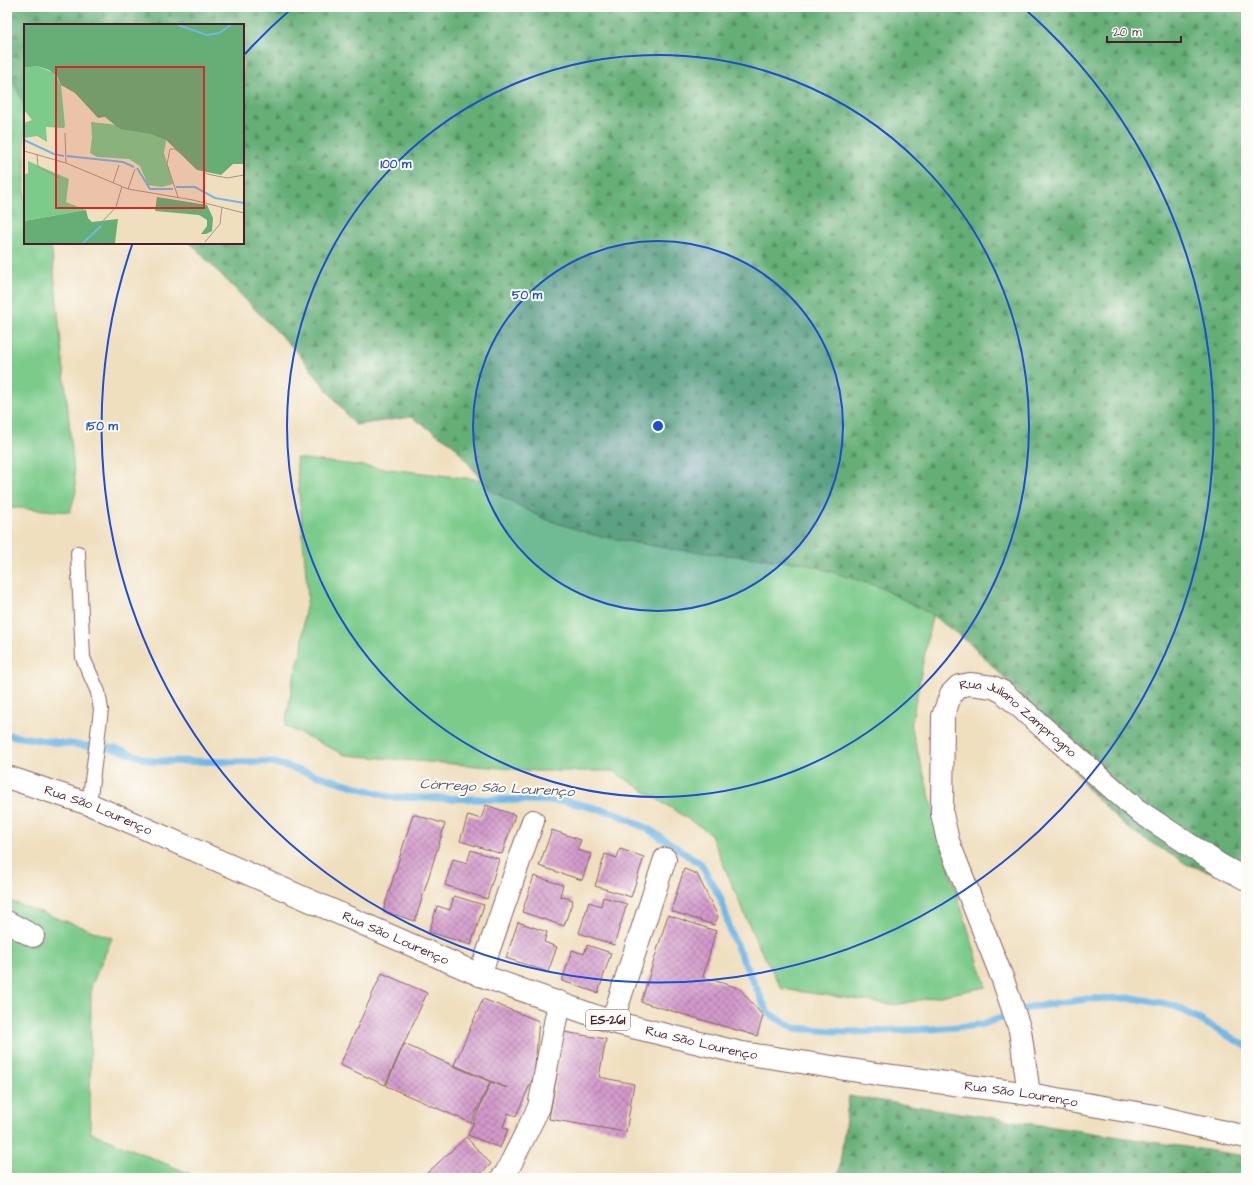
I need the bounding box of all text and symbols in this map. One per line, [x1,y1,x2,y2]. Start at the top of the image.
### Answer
scale bar [1107,18,1181,44]
inset map [24,24,244,244]
text: 20 m [1113,24,1142,41]
text: 100 m [381,156,412,173]
text: 50 m [512,287,543,304]
text: 150 m [86,418,119,435]
centre of rings [651,419,665,433]
street label: Rua Juliano Zamprogno [958,675,1081,762]
water label: Córrego São Lourenço [419,774,576,802]
street label: Rua São Lourenço [42,781,155,840]
street label: Rua São Lourenço [340,907,452,970]
road number: ES-261 [586,1010,630,1030]
street label: Rua São Lourenço [644,1021,759,1064]
street label: Rua São Lourenço [963,1077,1080,1111]

